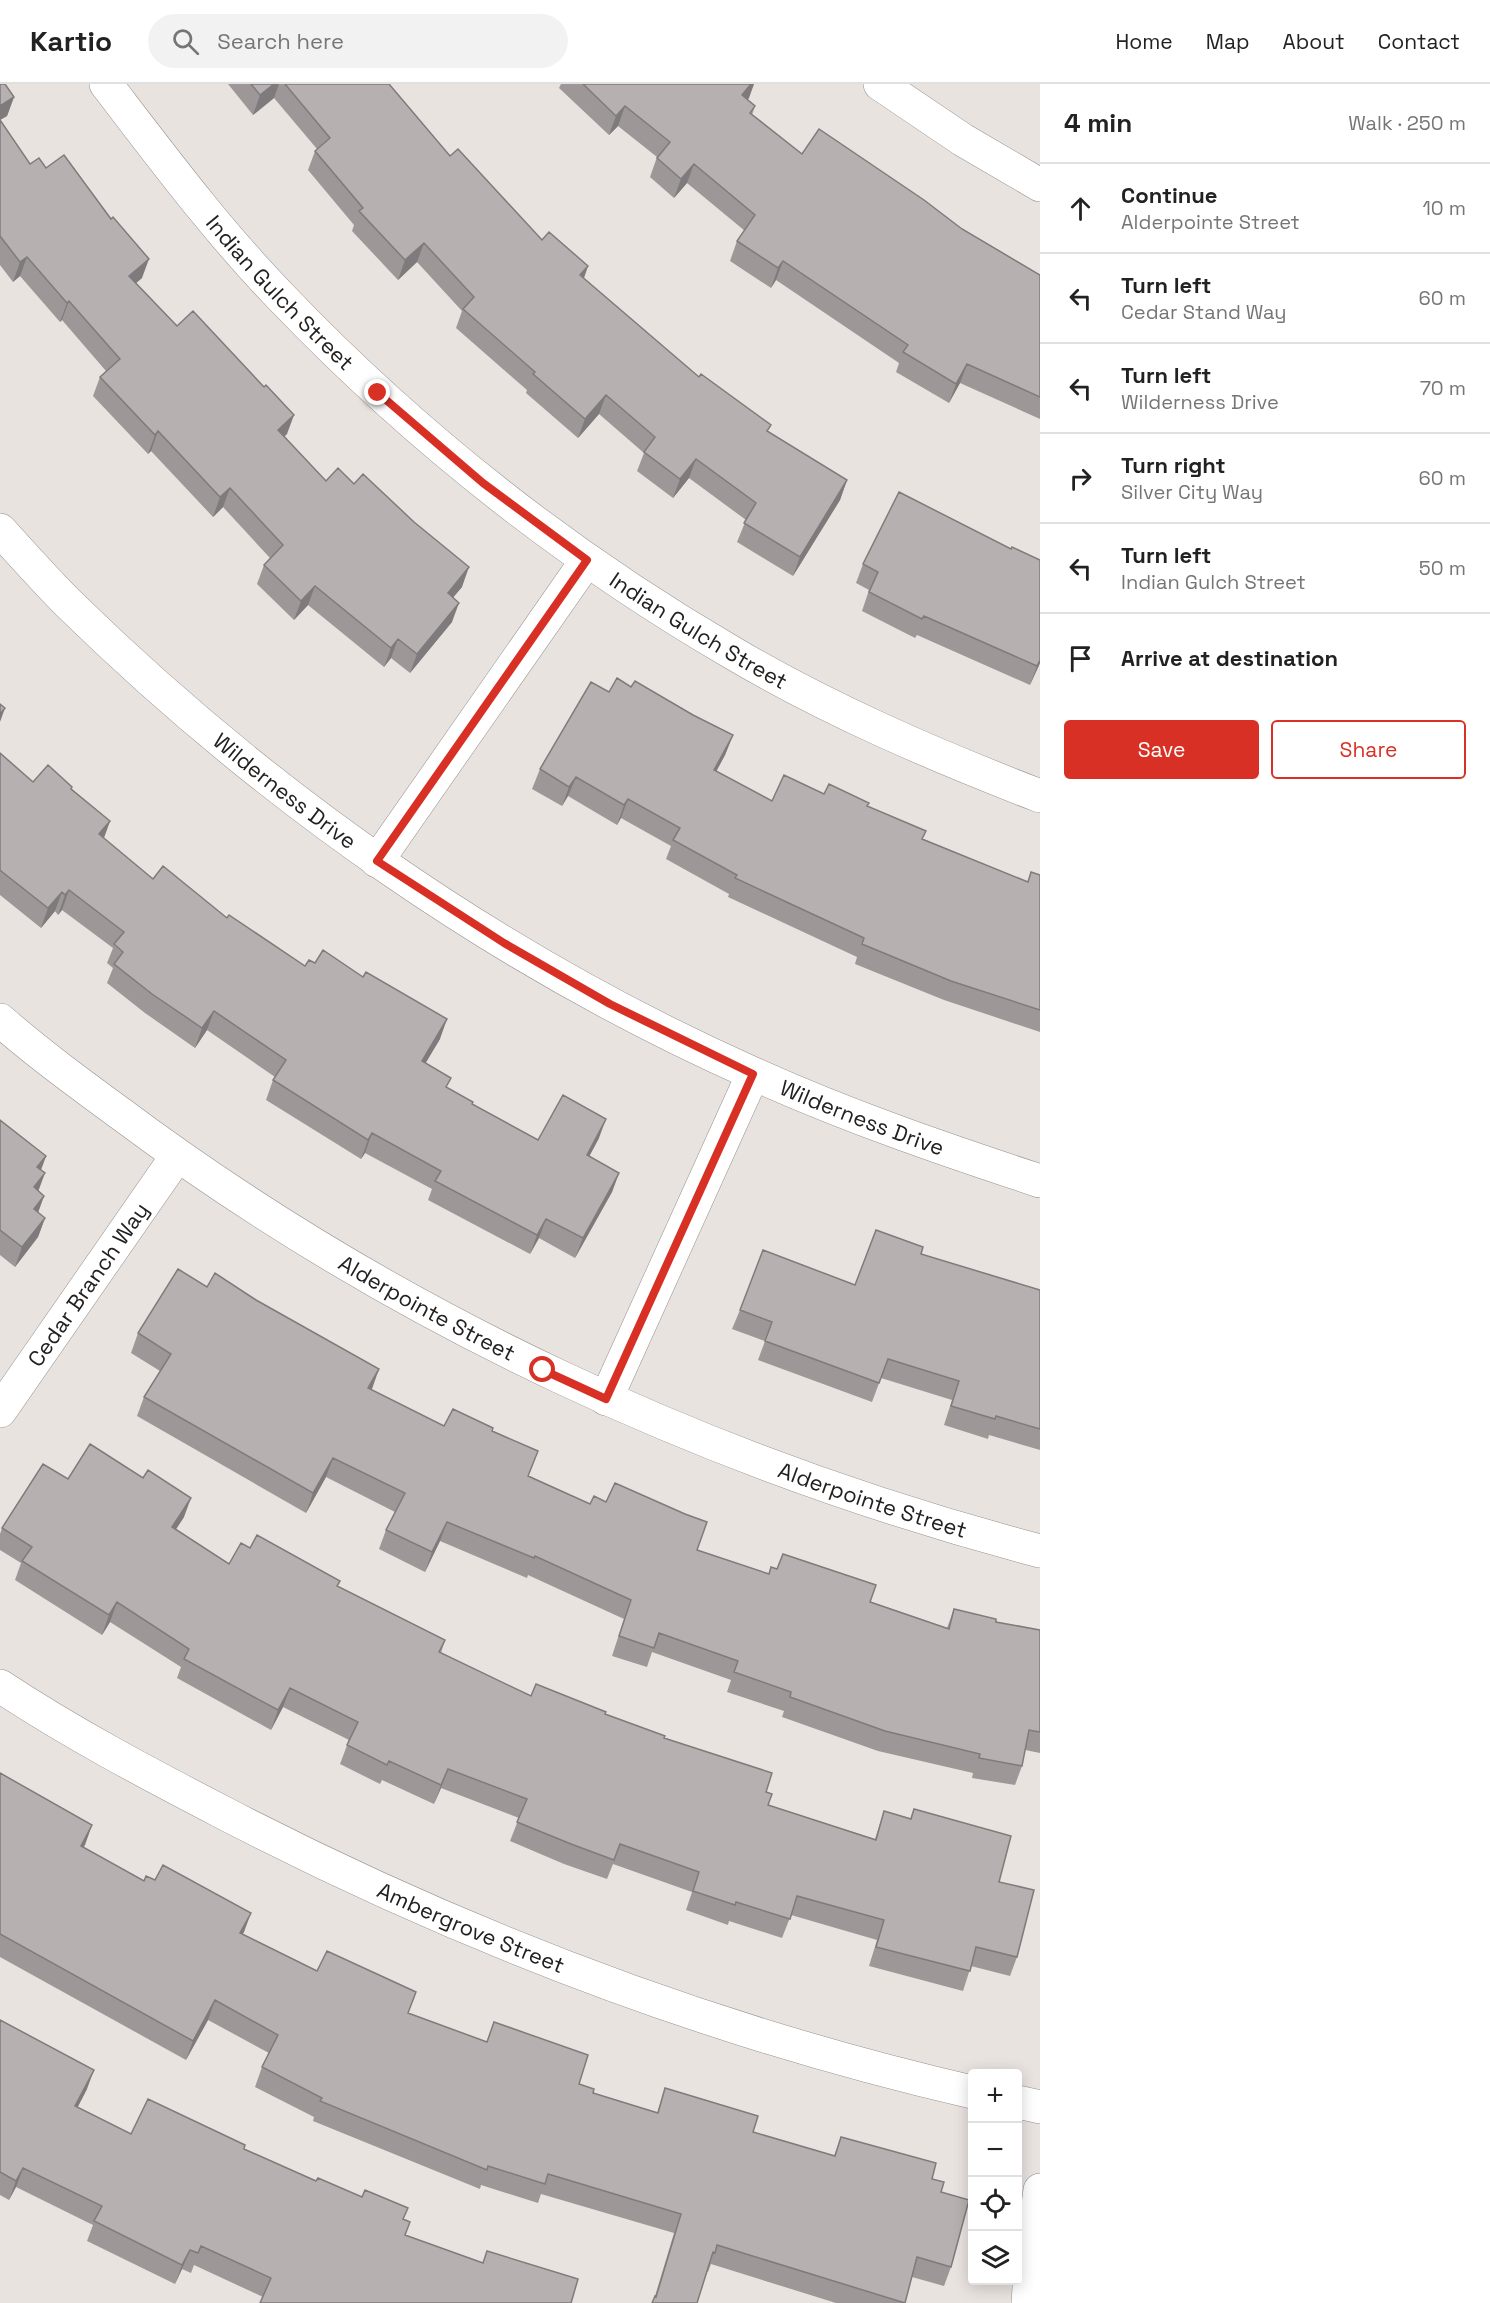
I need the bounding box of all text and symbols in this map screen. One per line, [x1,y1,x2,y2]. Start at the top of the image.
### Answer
search box [148,14,568,68]
text: Kartio [30,23,112,59]
icon: search [169,25,202,58]
text: Search here [217,27,344,55]
text: Home [1115,28,1173,55]
text: Map [1206,28,1250,55]
text: About [1283,28,1345,55]
text: Contact [1378,28,1460,55]
text: 4 min [1064,106,1132,140]
text: Walk · 250 m [1348,110,1466,136]
text: Continue [1121,181,1217,209]
icon: ahead [1064,192,1097,225]
text: 10 m [1422,195,1466,221]
street label: Indian Gulch Street [200,209,360,376]
text: Alderpointe Street [1121,209,1300,235]
text: Turn left [1121,271,1211,299]
icon: left [1064,282,1097,315]
text: 60 m [1419,285,1466,311]
text: Cedar Stand Way [1121,299,1287,325]
text: Turn left [1121,361,1211,389]
icon: left [1064,372,1097,405]
text: 70 m [1420,375,1466,401]
route end [364,379,390,405]
text: Wilderness Drive [1121,389,1279,415]
text: Turn right [1121,451,1226,479]
icon: right [1064,462,1097,495]
text: 60 m [1419,465,1466,491]
text: Silver City Way [1121,479,1263,505]
text: Turn left [1121,541,1211,569]
icon: left [1064,552,1097,585]
text: 50 m [1419,555,1466,581]
street label: Indian Gulch Street [604,566,792,695]
text: Indian Gulch Street [1121,569,1306,595]
icon: arrive [1064,642,1097,675]
text: Arrive at destination [1121,644,1338,672]
button: Save [1064,720,1259,779]
button: Share [1271,720,1466,779]
street label: Wilderness Drive [208,727,362,855]
street label: Wilderness Drive [776,1073,948,1162]
street label: Cedar Branch Way [21,1197,155,1372]
street label: Alderpointe Street [334,1248,520,1367]
route start [529,1356,555,1382]
street label: Alderpointe Street [774,1456,970,1544]
street label: Ambergrove Street [373,1876,569,1979]
map controls [968,2069,1022,2285]
button: + [968,2069,1022,2123]
button: − [968,2123,1022,2177]
button: locate [968,2177,1022,2231]
button: layers [968,2231,1022,2285]

